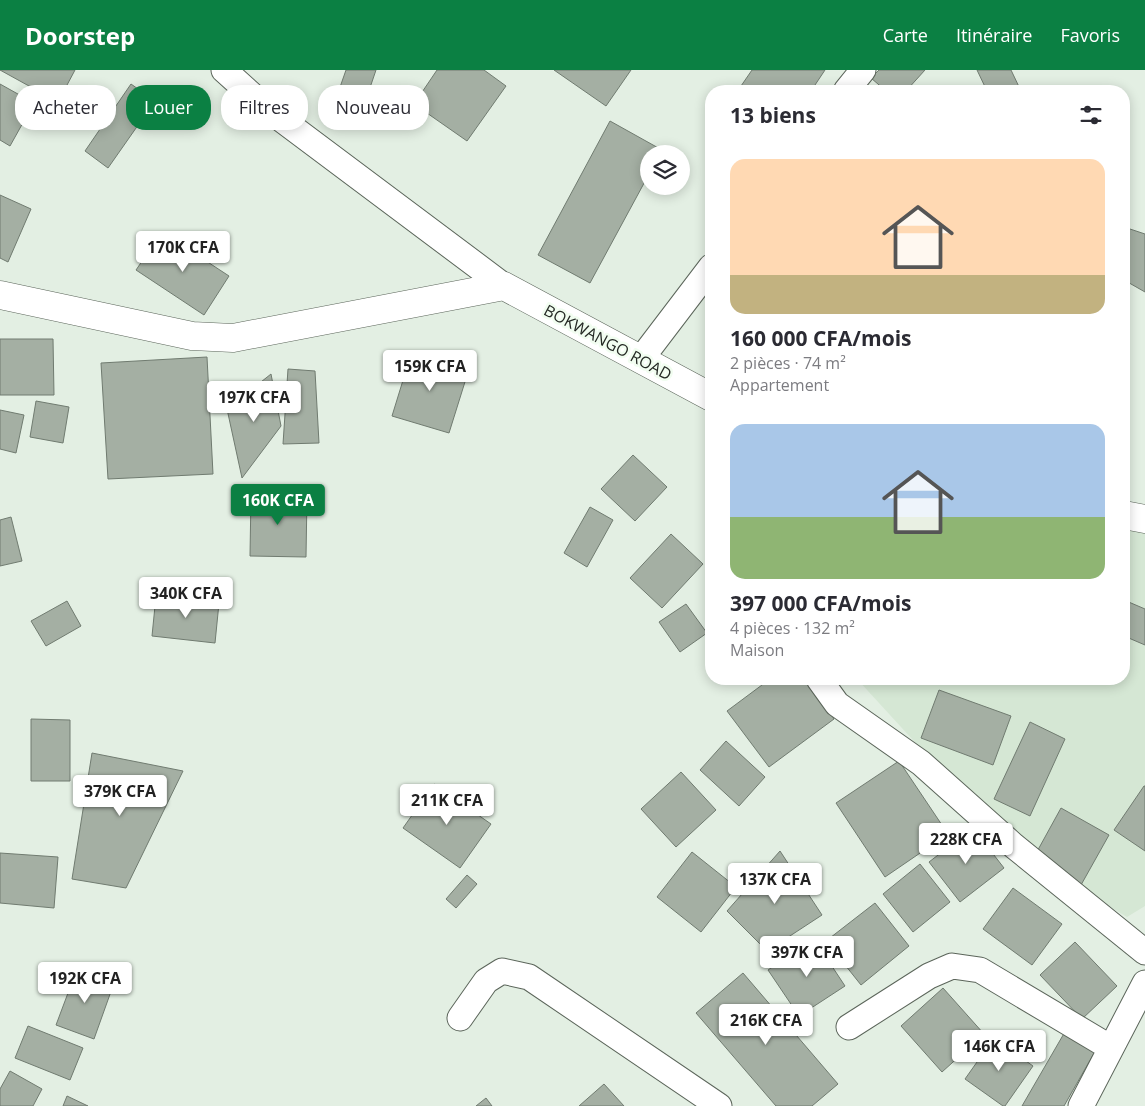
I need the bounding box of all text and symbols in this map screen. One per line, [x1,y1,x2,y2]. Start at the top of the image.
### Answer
text: Doorstep [25,19,135,52]
text: Carte [883,23,928,47]
text: Itinéraire [956,23,1032,47]
text: Favoris [1060,23,1120,47]
chip: Acheter [15,85,116,130]
chip: Louer [126,85,211,130]
chip: Filtres [221,85,308,130]
chip: Nouveau [318,85,429,130]
text: 13 biens [730,101,816,129]
icon: filters [1077,101,1105,129]
map controls [640,145,690,195]
button: layers [640,145,690,195]
icon: home [873,192,963,282]
pin: 170K CFA [131,230,235,273]
text: 170K CFA [147,236,219,258]
street label: BOKWANGO ROAD [540,299,676,385]
text: 160 000 CFA/mois [730,324,912,352]
pin: 159K CFA [378,350,482,392]
text: 2 pièces · 74 m² [730,352,846,374]
text: 159K CFA [394,355,466,377]
text: Appartement [730,374,829,396]
pin: 197K CFA [202,380,306,423]
text: 197K CFA [218,386,290,408]
icon: home [873,457,963,547]
pin: 160K CFA [226,484,330,526]
text: 160K CFA [242,489,314,511]
pin: 340K CFA [134,576,238,619]
text: 340K CFA [150,582,222,604]
text: 397 000 CFA/mois [730,589,912,617]
text: 4 pièces · 132 m² [730,617,855,639]
text: Maison [730,639,784,661]
pin: 379K CFA [68,774,172,817]
text: 379K CFA [84,780,156,802]
pin: 211K CFA [395,784,499,826]
text: 211K CFA [411,789,483,811]
pin: 228K CFA [914,822,1018,865]
text: 228K CFA [930,828,1002,850]
pin: 137K CFA [723,862,827,905]
text: 137K CFA [739,868,811,890]
pin: 397K CFA [755,936,859,978]
text: 397K CFA [771,941,843,963]
pin: 192K CFA [33,962,137,1004]
text: 192K CFA [49,967,121,989]
pin: 216K CFA [714,1004,818,1046]
text: 216K CFA [730,1009,802,1031]
pin: 146K CFA [947,1030,1051,1072]
text: 146K CFA [963,1035,1035,1057]

